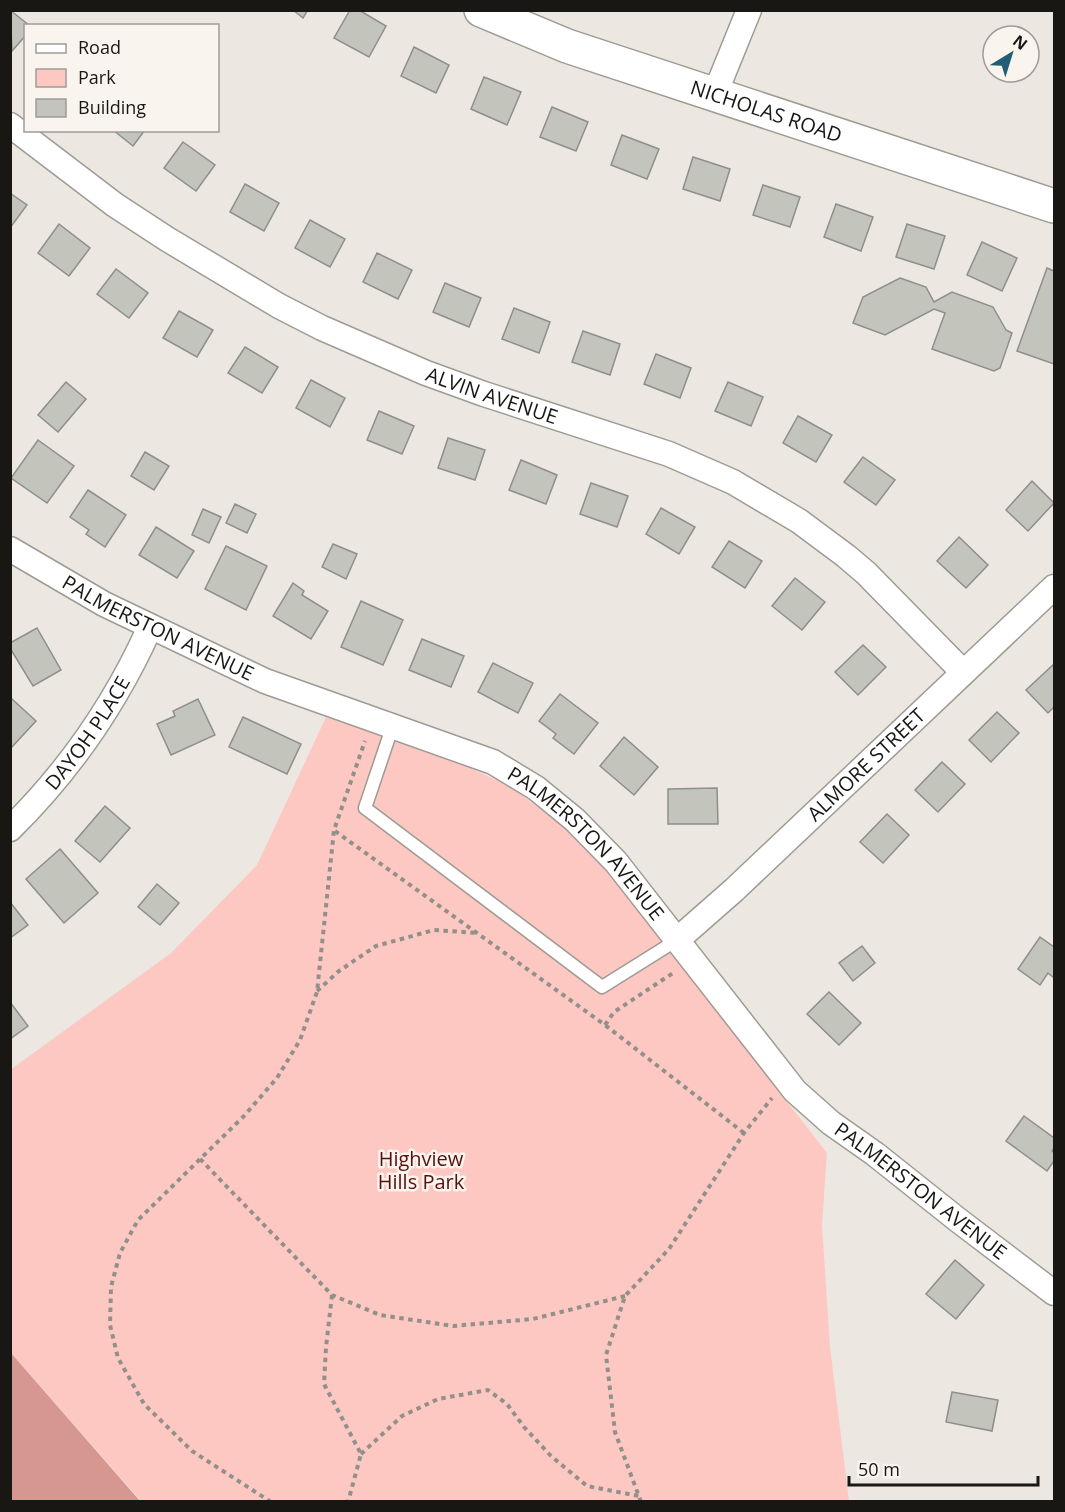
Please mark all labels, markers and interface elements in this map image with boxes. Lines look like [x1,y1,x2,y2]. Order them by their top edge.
legend [24,24,219,132]
north arrow [981,24,1041,84]
text: N [1008,30,1032,55]
text: Road [78,35,121,59]
text: Park [78,65,116,89]
street label: NICHOLAS ROAD [687,74,846,148]
text: Building [78,95,146,119]
street label: ALVIN AVENUE [423,360,561,430]
street label: PALMERSTON AVENUE [57,568,258,687]
street label: DAYOH PLACE [39,671,136,795]
street label: ALMORE STREET [801,702,931,827]
street label: PALMERSTON AVENUE [503,760,671,926]
street label: PALMERSTON AVENUE [829,1116,1013,1265]
park label: Highview Hills Park [378,1145,465,1195]
scale bar [849,1449,1038,1487]
text: 50 m [858,1457,900,1481]

